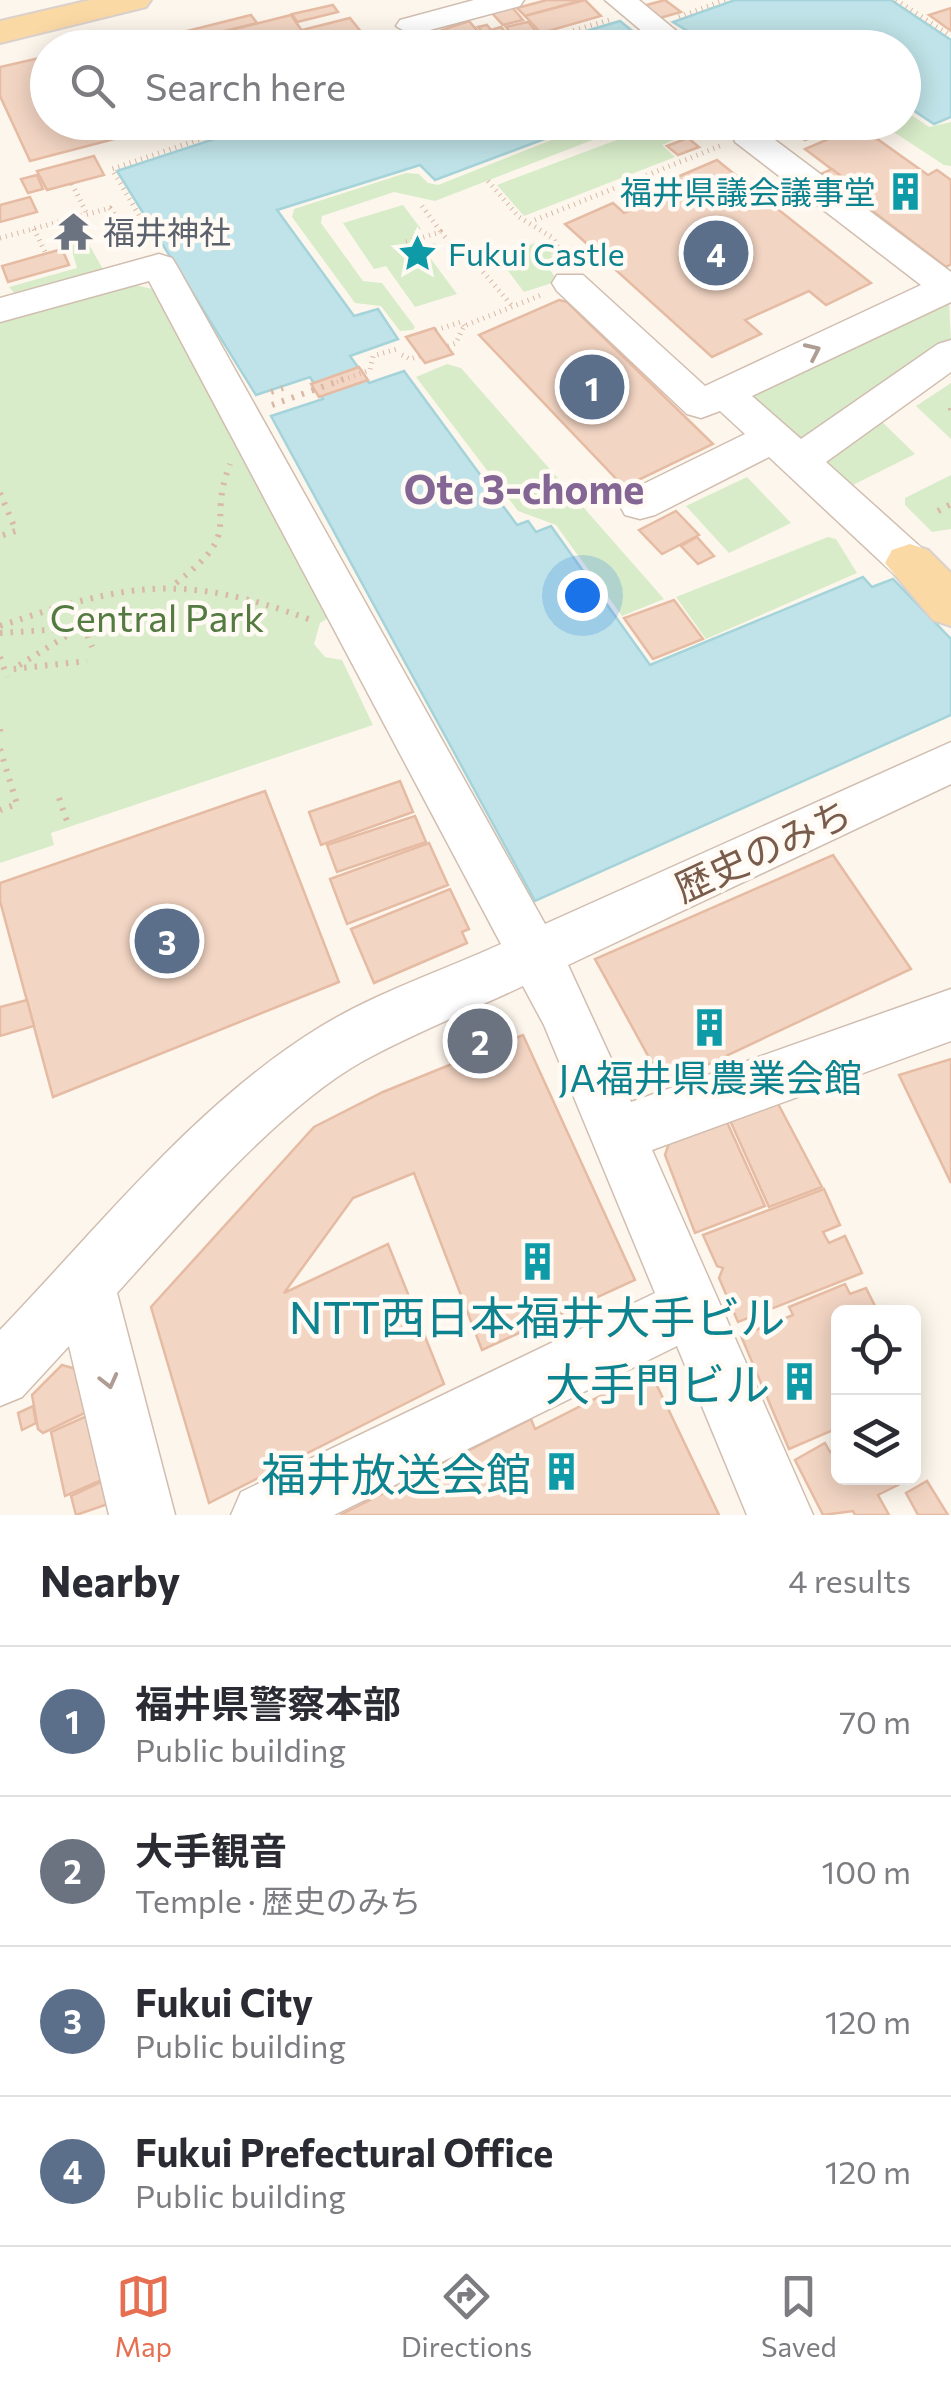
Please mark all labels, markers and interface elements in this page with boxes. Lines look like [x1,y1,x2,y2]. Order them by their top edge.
search box [30,30,921,140]
icon: search [65,58,120,113]
text: Search here [145,62,346,109]
building icon: 福井県議会議事堂 [885,170,927,212]
place label: 福井県議会議事堂 [620,171,876,211]
temple icon: 福井神社 [52,210,94,252]
place label: 福井神社 [103,211,231,251]
pin: 4 [684,216,748,290]
place icon: Fukui Castle [397,232,439,274]
place label: Fukui Castle [448,233,625,273]
one-way arrow [803,343,821,363]
pin: 1 [560,350,624,424]
district label: Ote 3-chome [404,463,644,512]
your location [557,570,608,621]
park label: Central Park [50,593,264,640]
street label: 歴史のみち [666,788,858,910]
pin: 3 [134,904,200,978]
pin: 2 [448,1004,512,1078]
building icon: JA福井県農業会館 [689,1006,731,1048]
place label: JA福井県農業会館 [558,1053,862,1100]
building icon: NTT西日本福井大手ビル [516,1241,558,1283]
place label: NTT西日本福井大手ビル [289,1288,785,1343]
map controls [831,1305,921,1485]
button: locate [831,1305,921,1395]
place label: 大手門ビル [545,1355,770,1410]
building icon: 大手門ビル [779,1361,821,1403]
one-way arrow [97,1372,118,1389]
button: layers [831,1395,921,1485]
place label: 福井放送会館 [261,1445,531,1500]
building icon: 福井放送会館 [540,1451,582,1493]
text: Nearby [40,1554,180,1606]
text: 4 results [788,1560,911,1600]
text: 福井県警察本部 [135,1679,401,1726]
text: 1 [65,1701,80,1741]
text: 70 m [839,1701,911,1741]
text: Public building [135,1729,346,1769]
text: 大手観音 [135,1826,287,1873]
text: 2 [63,1851,82,1891]
text: 100 m [822,1851,911,1891]
text: Temple · 歴史のみち [135,1880,422,1920]
text: Fukui City [135,1978,313,2025]
text: 3 [63,2001,82,2041]
text: 120 m [825,2001,911,2041]
text: Public building [135,2025,346,2065]
text: Fukui Prefectural Office [135,2128,553,2175]
text: 4 [63,2151,82,2191]
text: 120 m [825,2151,911,2191]
text: Public building [135,2175,346,2215]
tab: Map [114,2269,172,2363]
tab: Directions [401,2269,532,2363]
tab: Saved [761,2269,837,2363]

